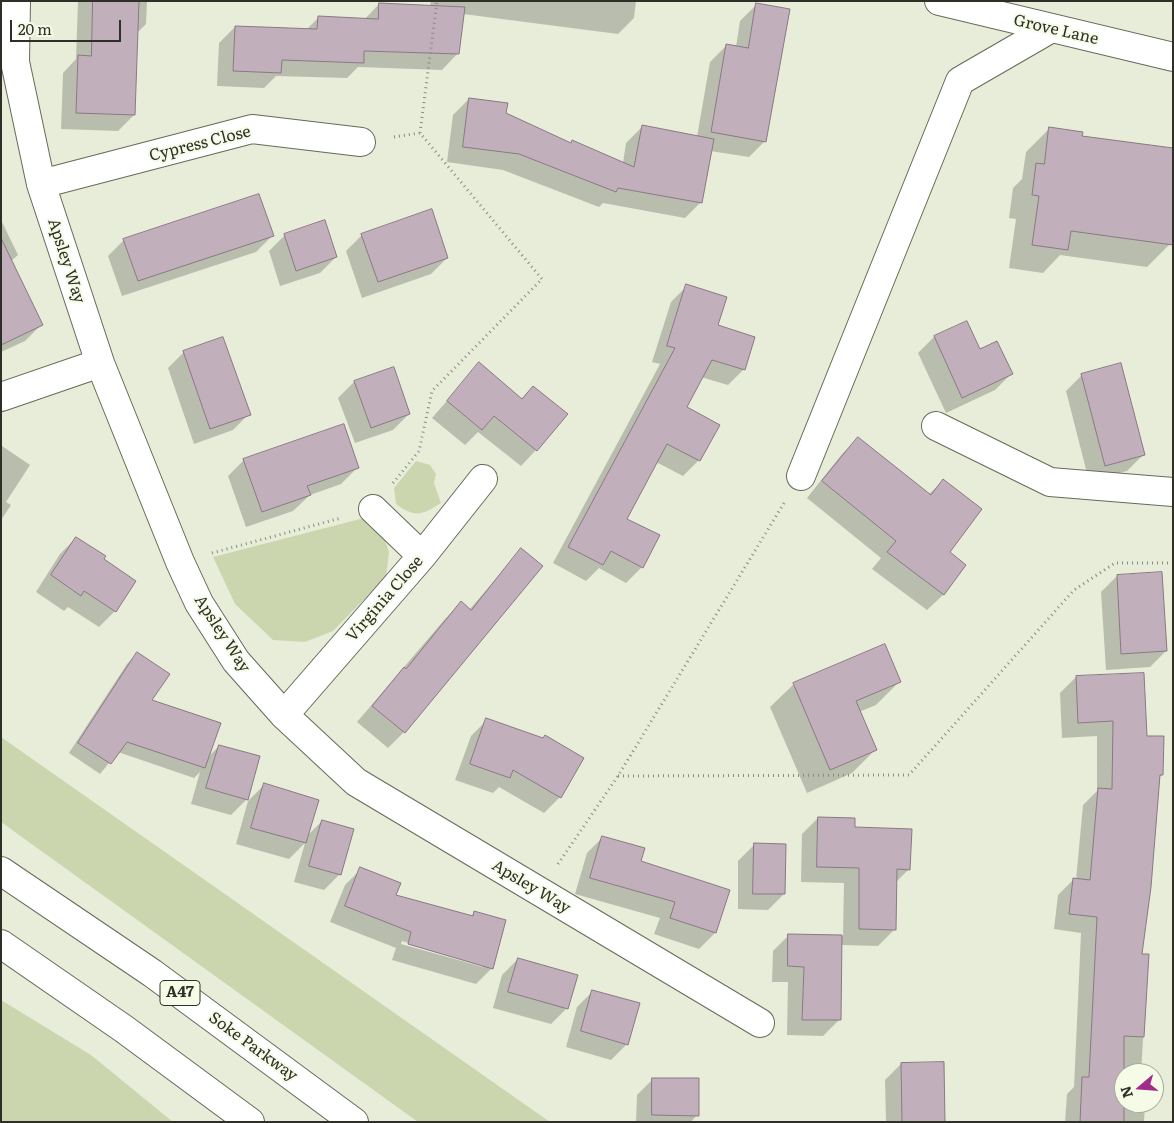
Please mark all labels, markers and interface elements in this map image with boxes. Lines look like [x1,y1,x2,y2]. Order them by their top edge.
scale bar [12,10,124,42]
street label: Grove Lane [1012,11,1100,49]
text: 20 m [18,17,52,40]
street label: Cypress Close [147,122,253,166]
street label: Apsley Way [43,216,89,306]
street label: Virginia Close [343,552,427,646]
street label: Apsley Way [190,592,254,676]
street label: Apsley Way [488,856,574,918]
road number: A47 [160,980,200,1006]
street label: Soke Parkway [205,1008,301,1086]
north arrow [1114,1063,1164,1113]
text: N [1114,1084,1137,1101]

